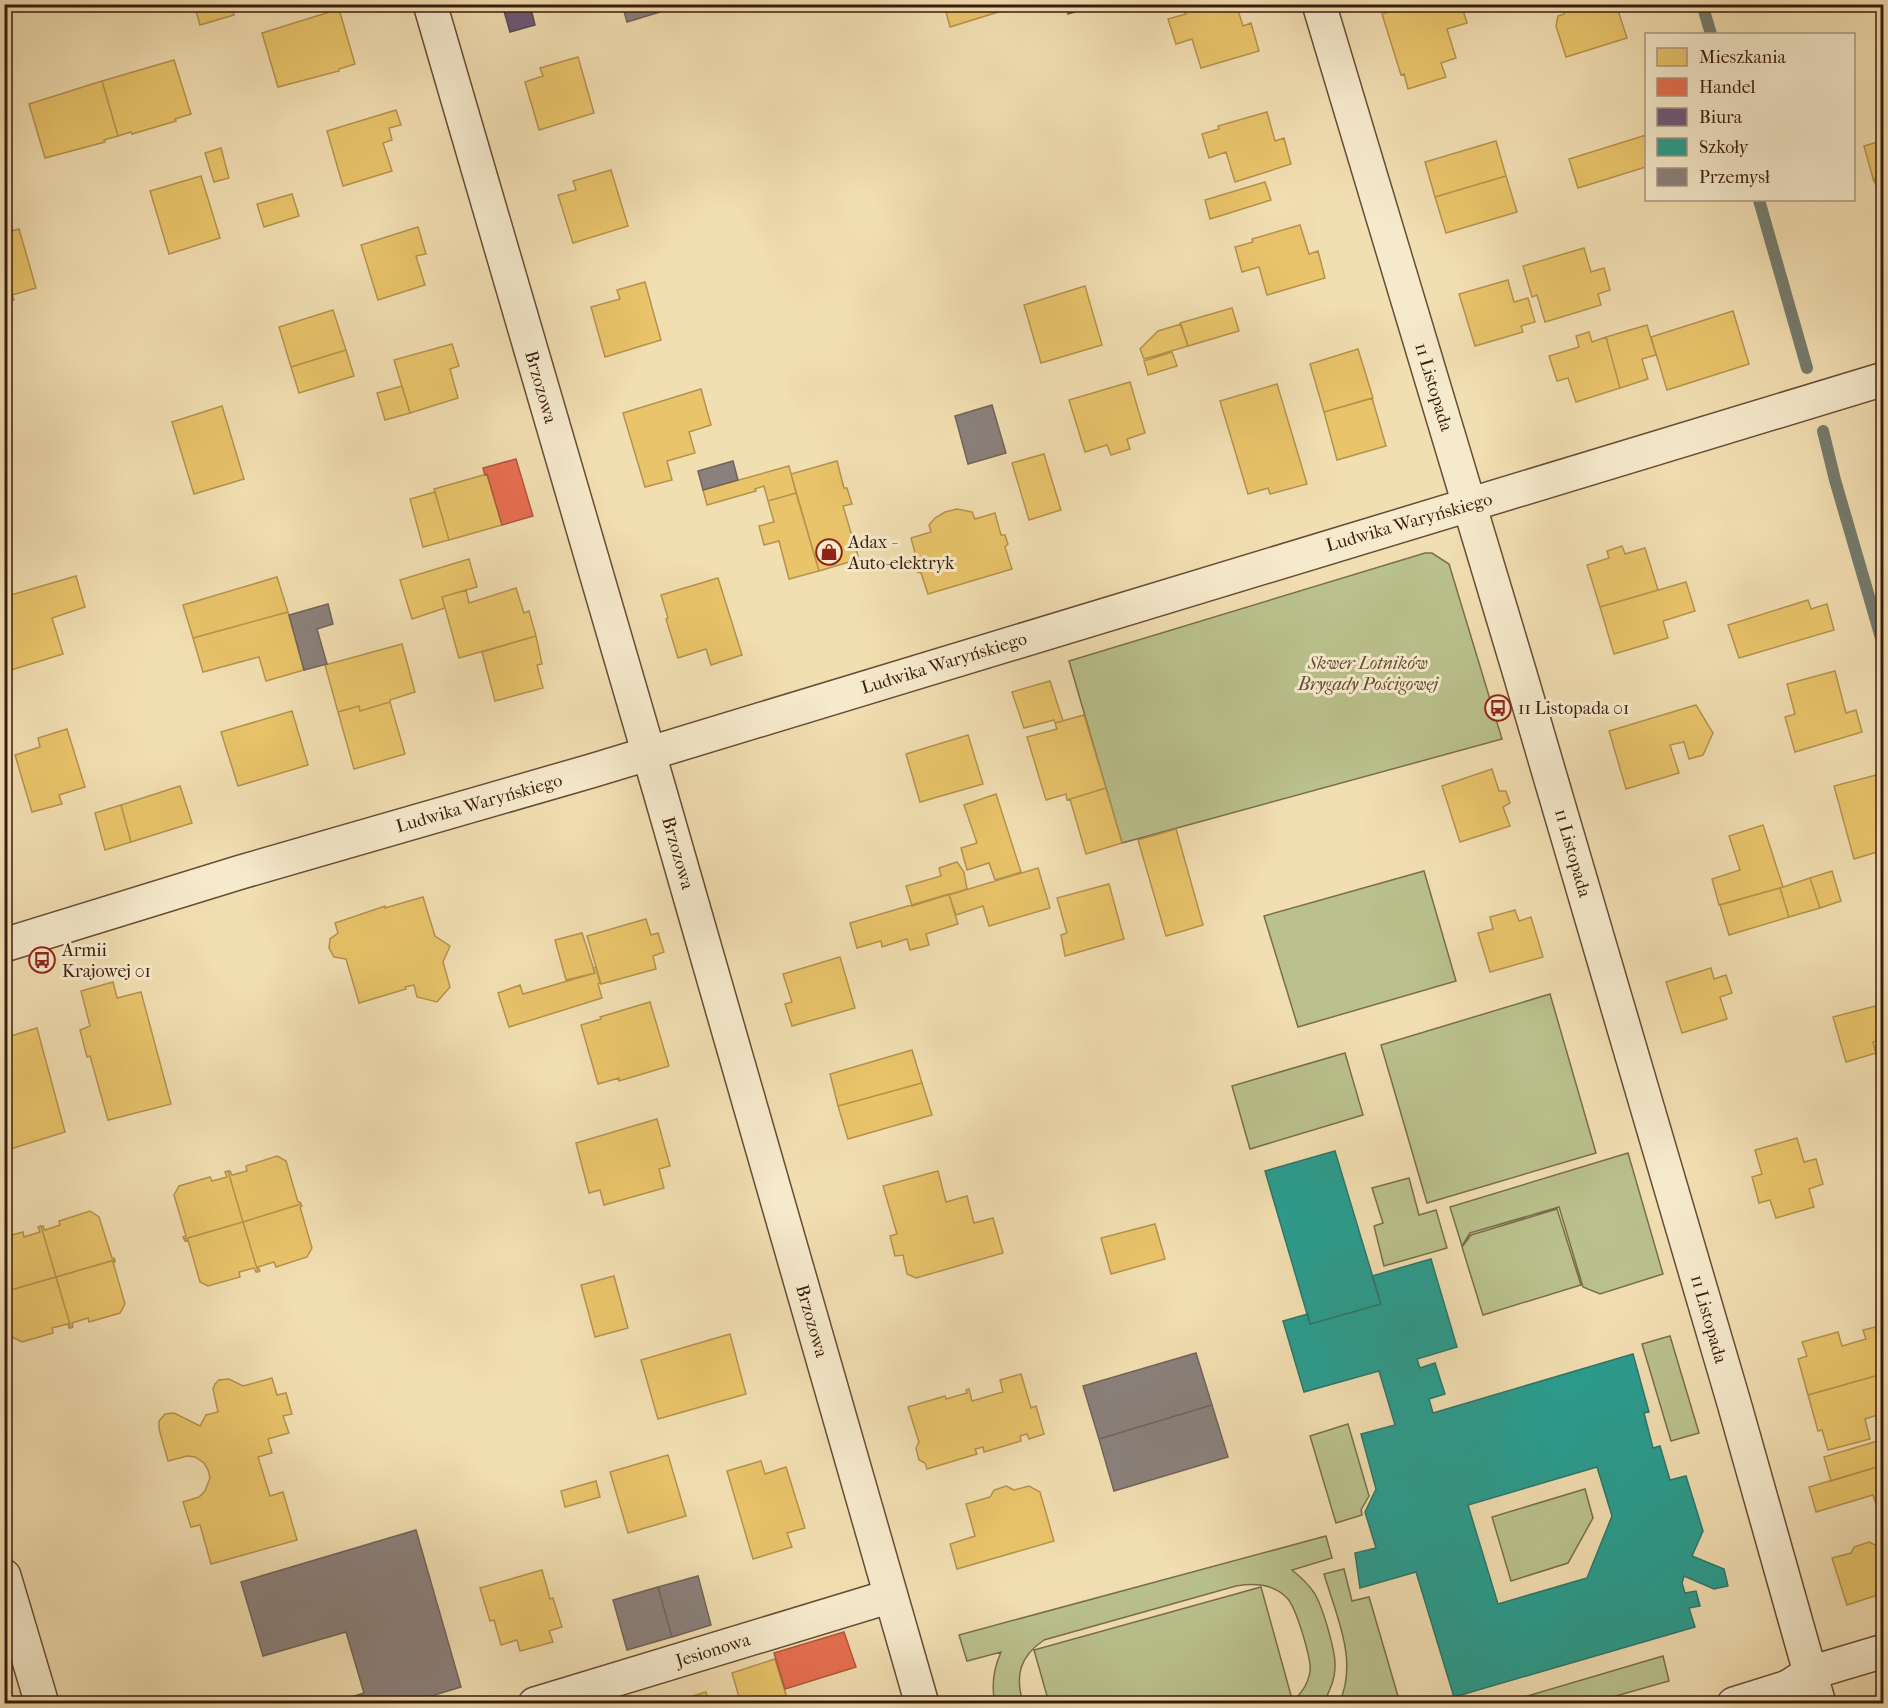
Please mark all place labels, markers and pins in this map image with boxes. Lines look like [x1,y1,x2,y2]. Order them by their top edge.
place label: Adax - Auto-elektryk [847,532,955,574]
shop icon: Adax - Auto-elektryk [814,537,844,567]
bus stop icon: 11 Listopada 01 [1483,693,1513,723]
place label: 11 Listopada 01 [1518,698,1629,719]
place label: Armii Krajowej 01 [61,940,151,982]
bus stop icon: Armii Krajowej 01 [27,945,57,975]

